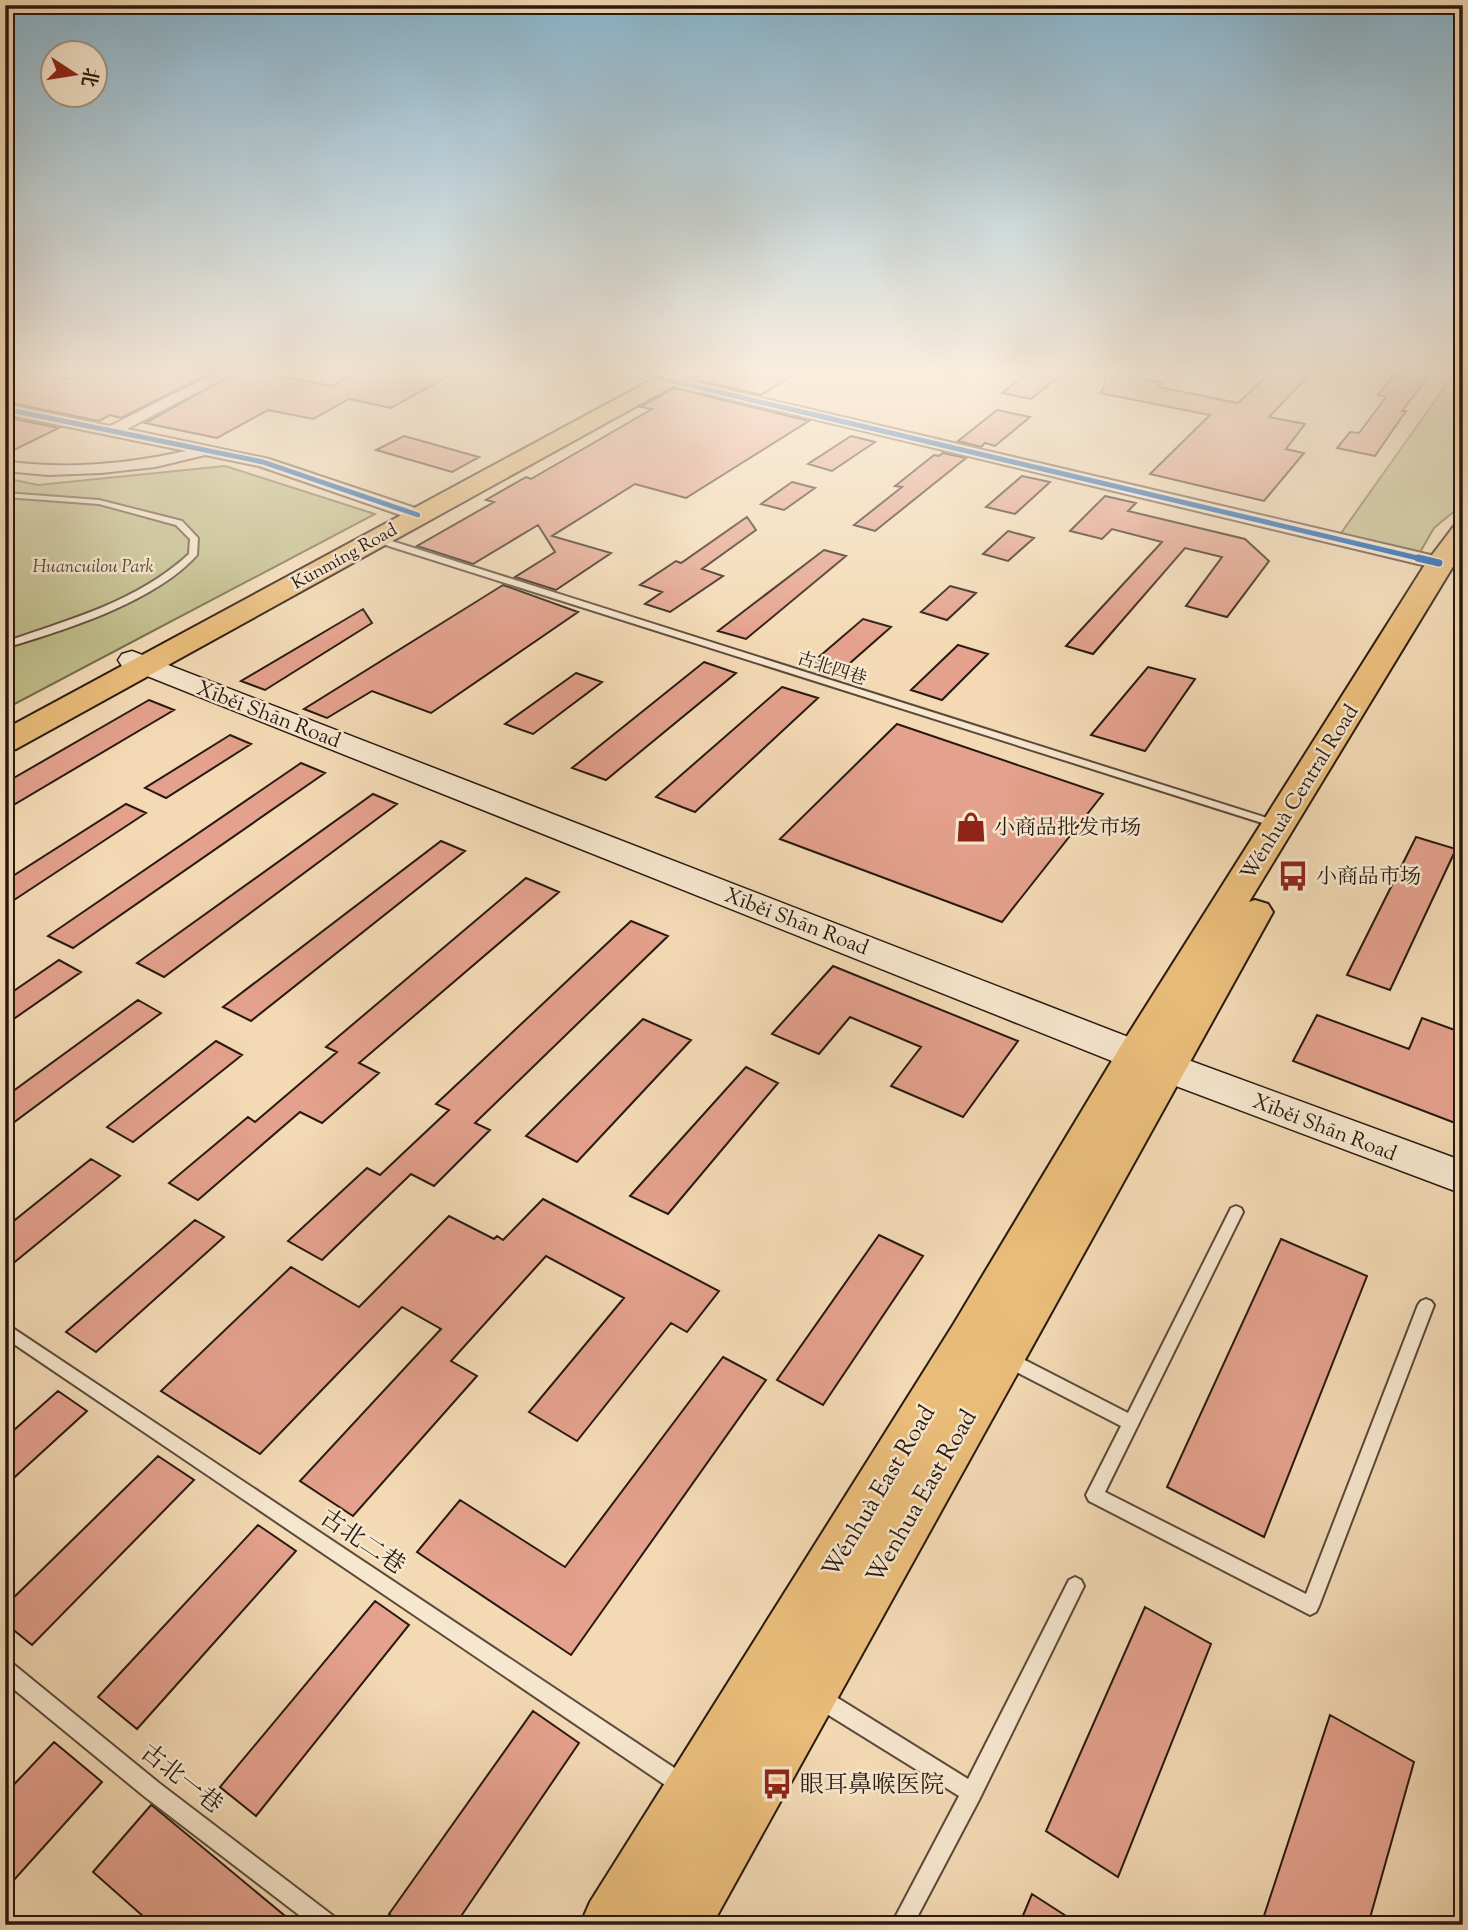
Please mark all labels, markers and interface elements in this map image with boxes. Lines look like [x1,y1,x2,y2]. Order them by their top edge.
north arrow [38,38,108,108]
text: 北 [73,65,103,89]
street label: Kūnmíng Road [288,518,402,597]
park label: Huancuilou Park [32,555,154,581]
street label: 古北四巷 [793,646,870,693]
street label: Xīběi Shān Road [192,675,345,757]
street label: Wénhuà Central Road [1234,699,1367,887]
shop icon: 小商品批发市场 [954,810,988,844]
place label: 小商品批发市场 [994,814,1141,844]
bus stop icon: 小商品市场 [1276,859,1310,893]
place label: 小商品市场 [1316,863,1421,893]
street label: Xīběi Shān Road [720,882,873,964]
street label: Xīběi Shān Road [1248,1088,1401,1170]
street label: Wénhuà East Road [815,1399,945,1585]
street label: Wenhua East Road [859,1403,987,1590]
street label: 古北二巷 [313,1502,411,1584]
street label: 古北一巷 [132,1737,229,1823]
bus stop icon: 眼耳鼻喉医院 [760,1767,794,1801]
place label: 眼耳鼻喉医院 [800,1769,944,1803]

